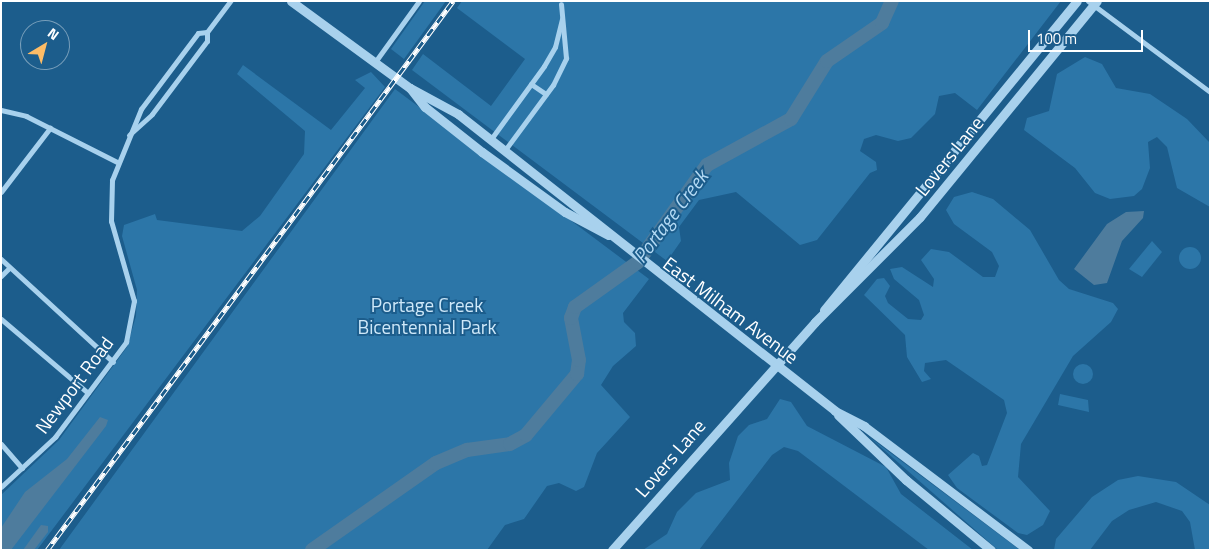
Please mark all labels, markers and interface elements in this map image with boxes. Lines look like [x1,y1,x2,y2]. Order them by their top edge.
north arrow [20,20,70,70]
scale bar [1031,20,1146,52]
text: N [44,22,64,45]
text: 100 m [1036,27,1077,50]
street label: Lovers Lane [910,112,988,200]
water label: Portage Creek [627,165,713,267]
street label: East Milham Avenue [659,252,803,368]
park label: Portage Creek Bicentennial Park [357,294,497,338]
street label: Newport Road [30,332,118,438]
street label: Lovers Lane [630,415,710,501]

